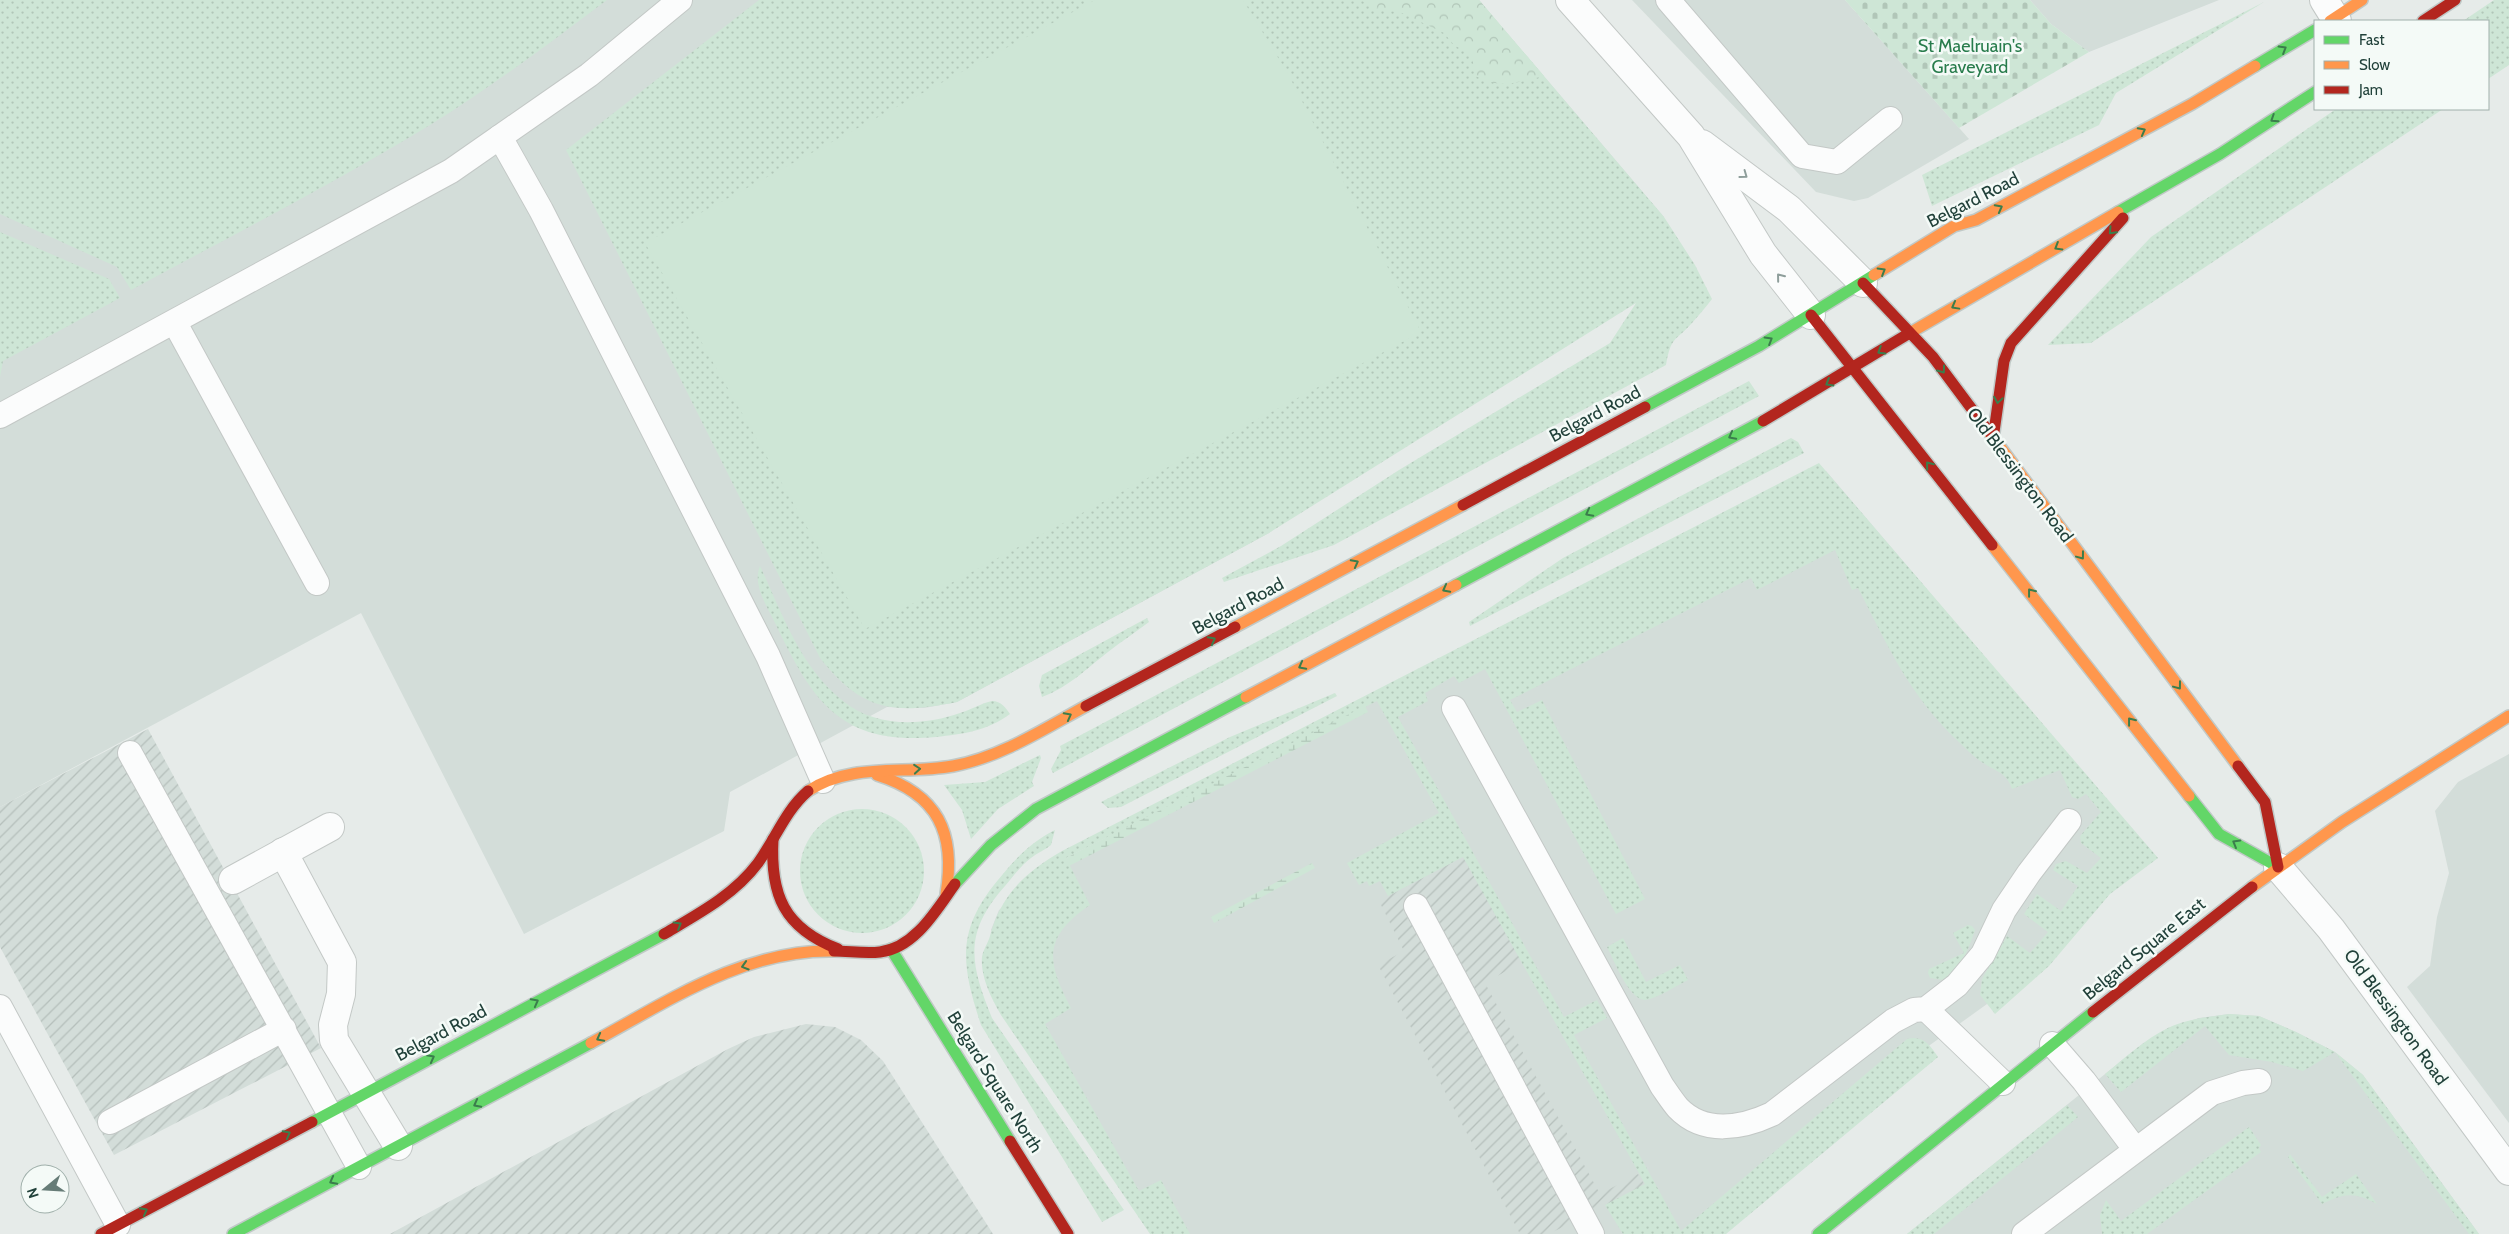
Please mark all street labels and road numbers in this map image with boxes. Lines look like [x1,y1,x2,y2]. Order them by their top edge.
street label: Belgard Road [1923,167,2023,233]
street label: Belgard Road [1546,381,1644,447]
street label: Old Blessington Road [1962,403,2078,547]
street label: Belgard Road [1189,573,1287,639]
street label: Belgard Square East [2078,893,2210,1005]
street label: Old Blessington Road [2339,945,2453,1089]
street label: Belgard Road [392,1000,490,1066]
street label: Belgard Square North [943,1007,1047,1157]

